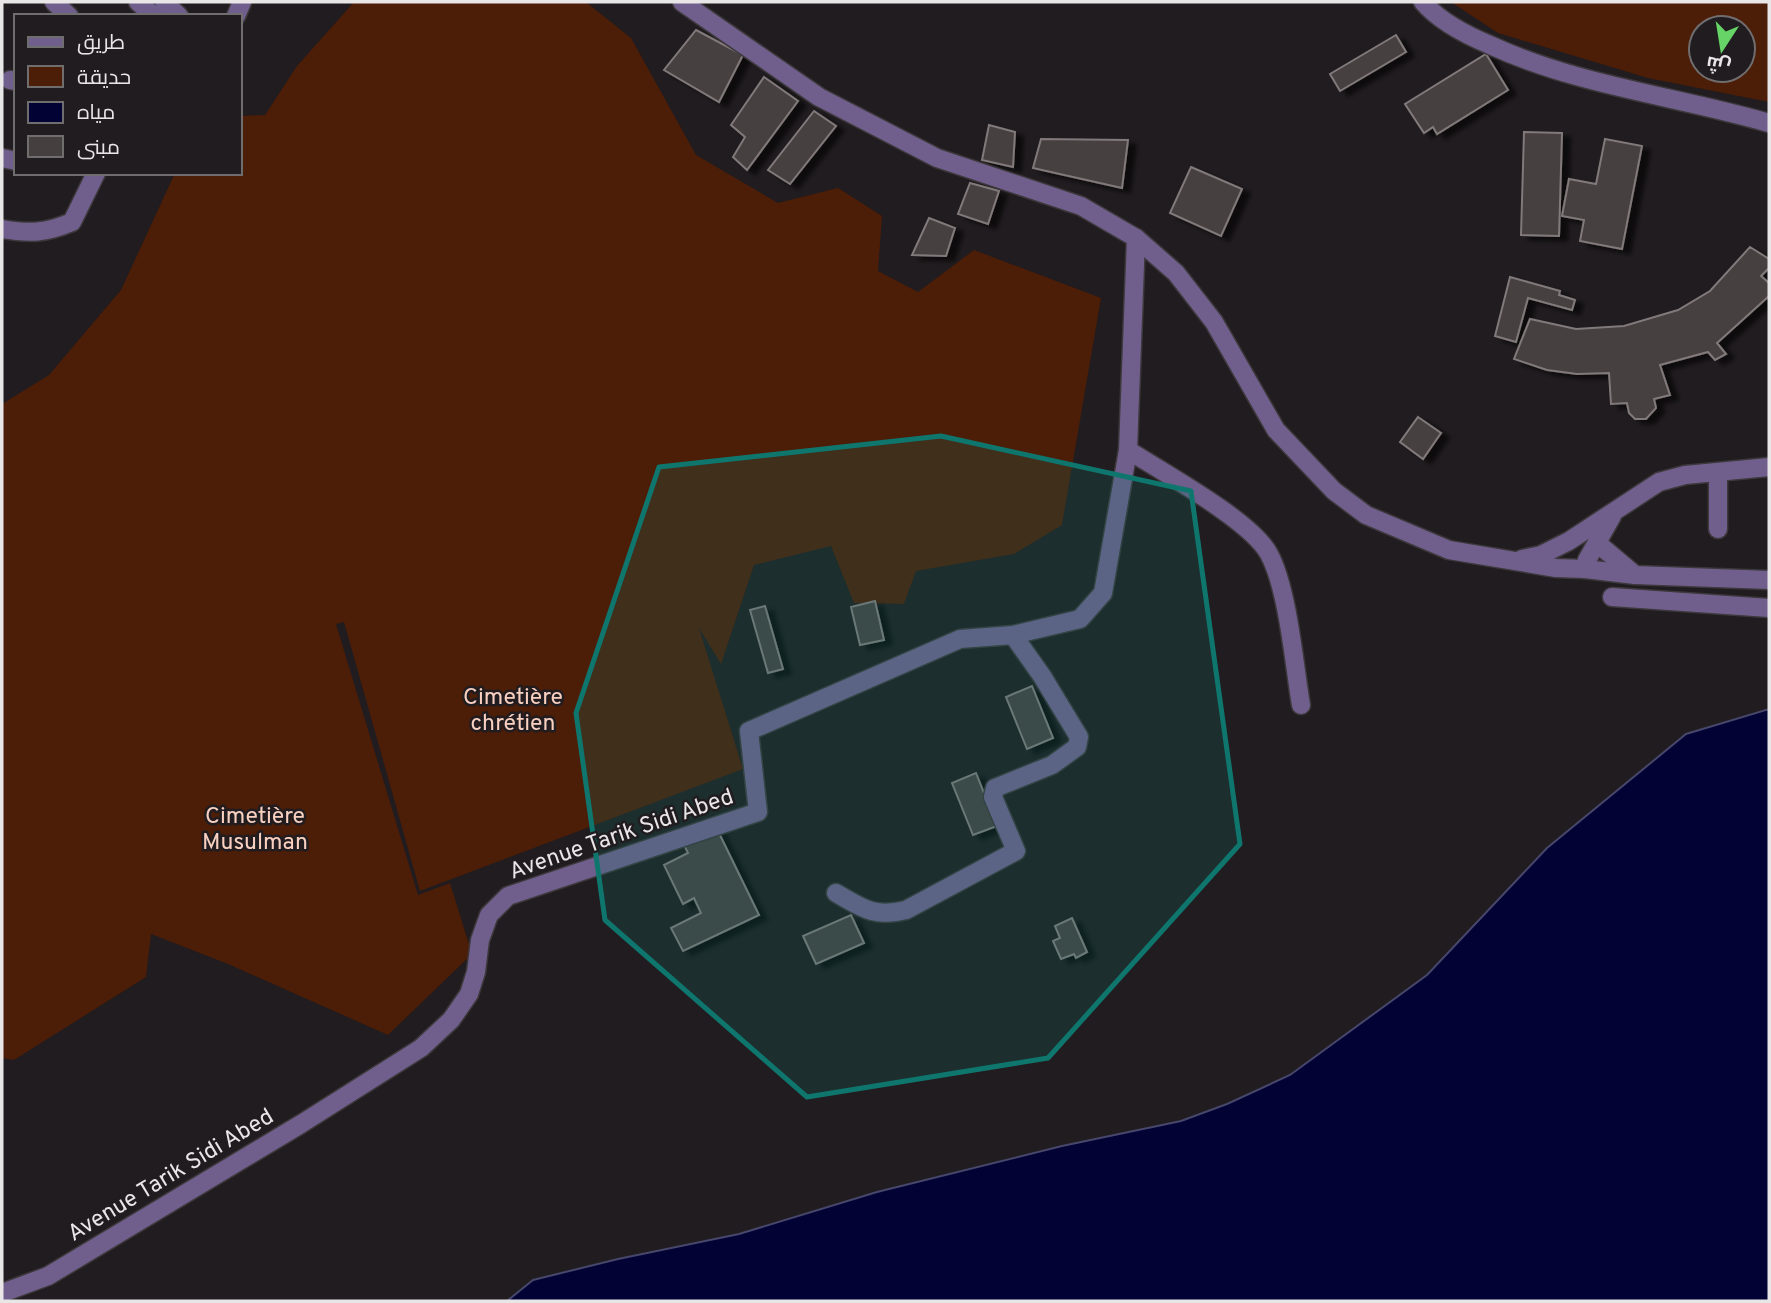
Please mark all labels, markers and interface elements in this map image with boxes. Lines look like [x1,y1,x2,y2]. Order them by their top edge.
legend [14,14,242,175]
north arrow [1687,14,1757,84]
text: طريق [77,30,125,57]
text: ش [1704,49,1733,78]
text: حديقة [77,65,131,92]
text: مياه [77,100,115,127]
text: مبنى [77,135,120,162]
park label: Cimetière chrétien [463,684,563,739]
street label: Avenue Tarik Sidi Abed [506,783,738,887]
park label: Cimetière Musulman [202,803,308,858]
street label: Avenue Tarik Sidi Abed [63,1103,280,1249]

